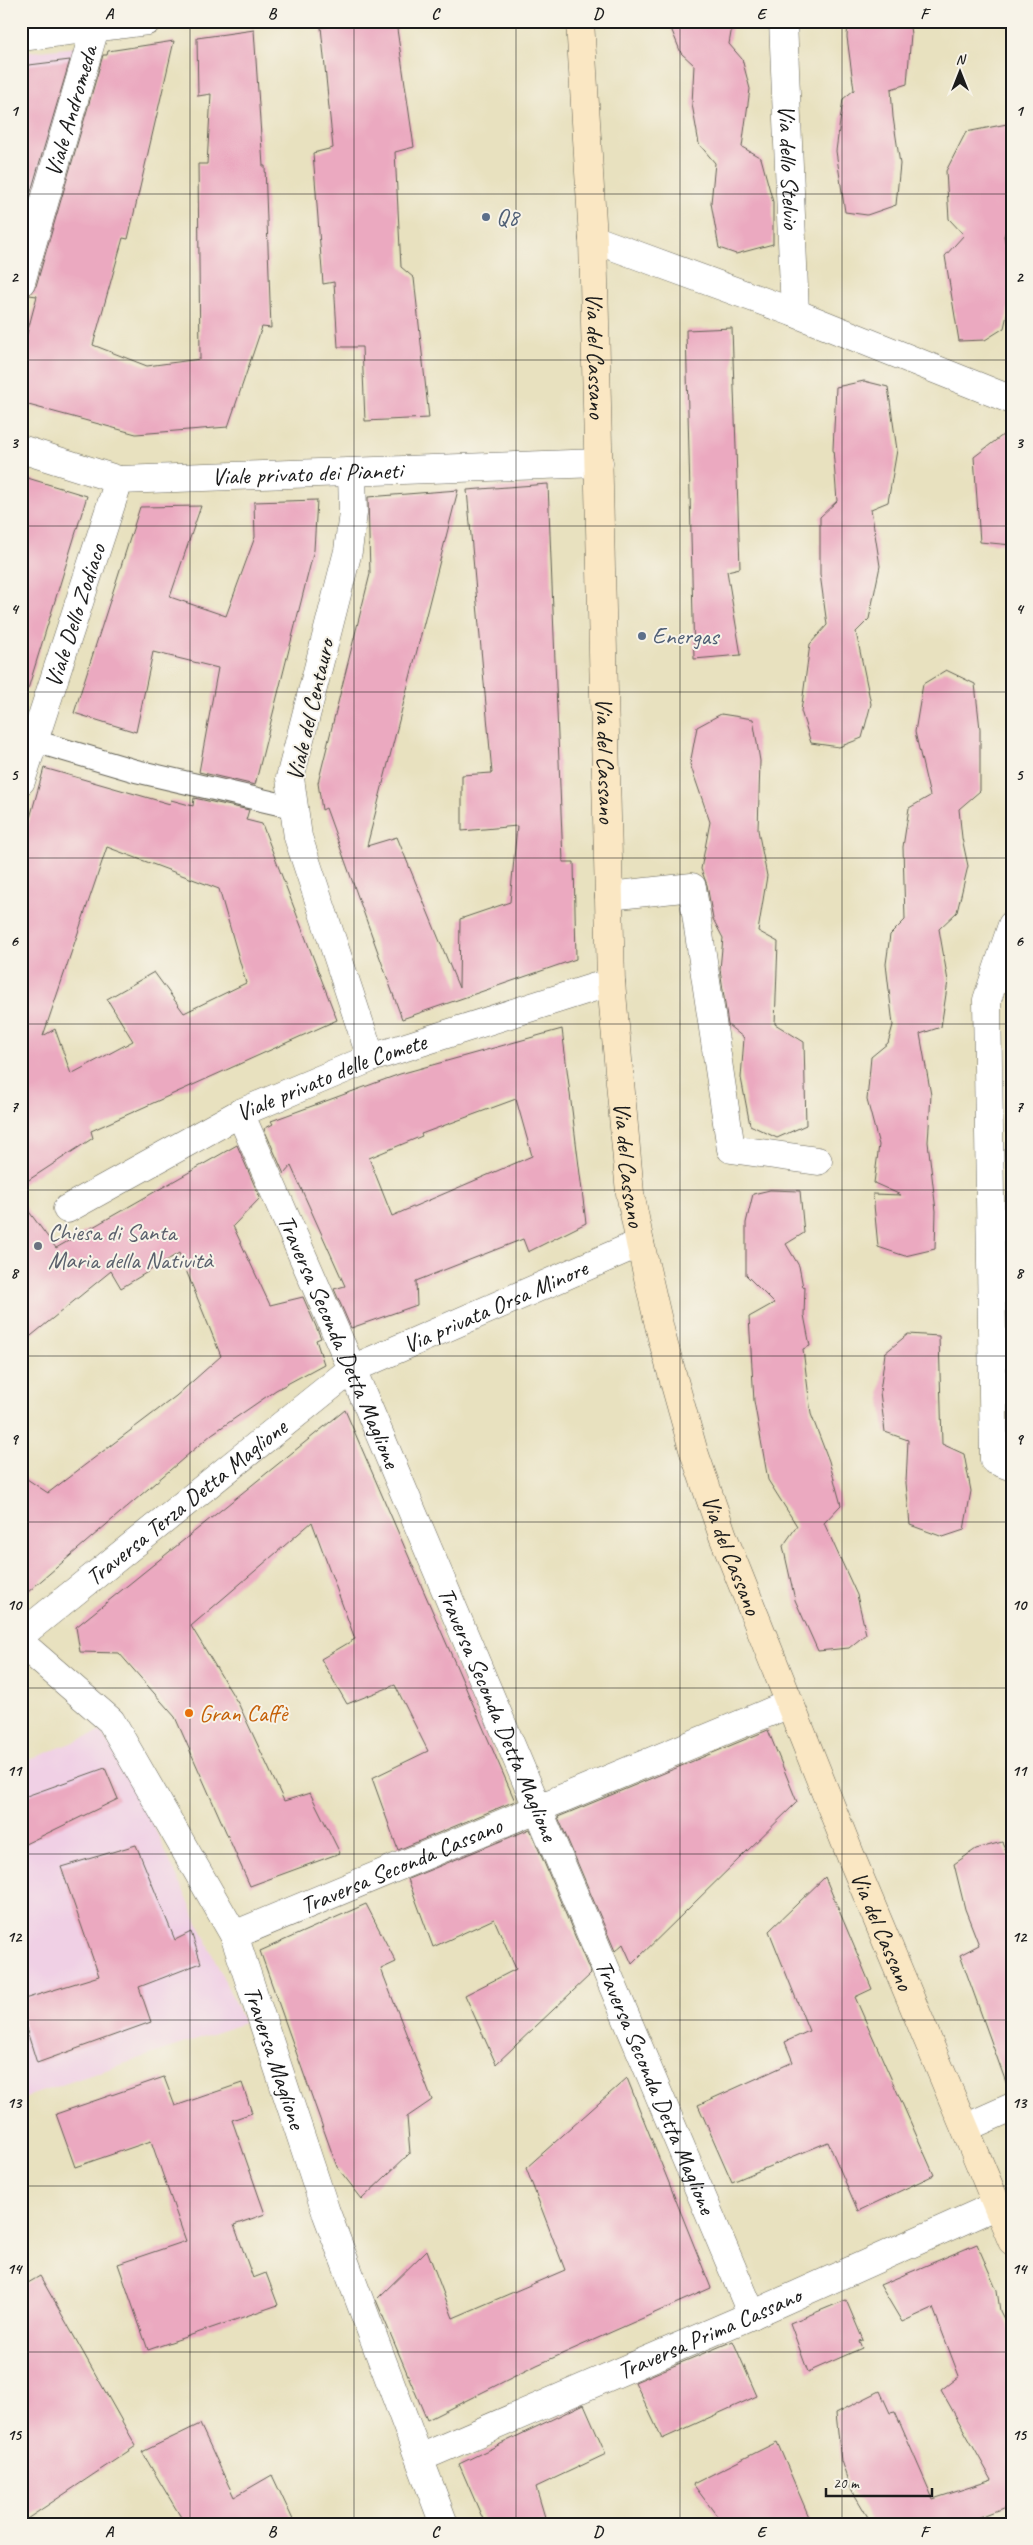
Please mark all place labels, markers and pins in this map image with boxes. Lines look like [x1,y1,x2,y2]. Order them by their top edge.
place label: Q8 [496,202,521,232]
marker: Q8 [480,211,492,223]
place label: Energas [652,621,721,651]
marker: Energas [636,630,648,642]
place label: Chiesa di Santa Maria della Natività [48,1217,214,1275]
marker: Chiesa di Santa Maria della Natività [32,1240,44,1252]
place label: Gran Caffè [199,1698,289,1728]
marker: Gran Caffè [183,1707,195,1719]

